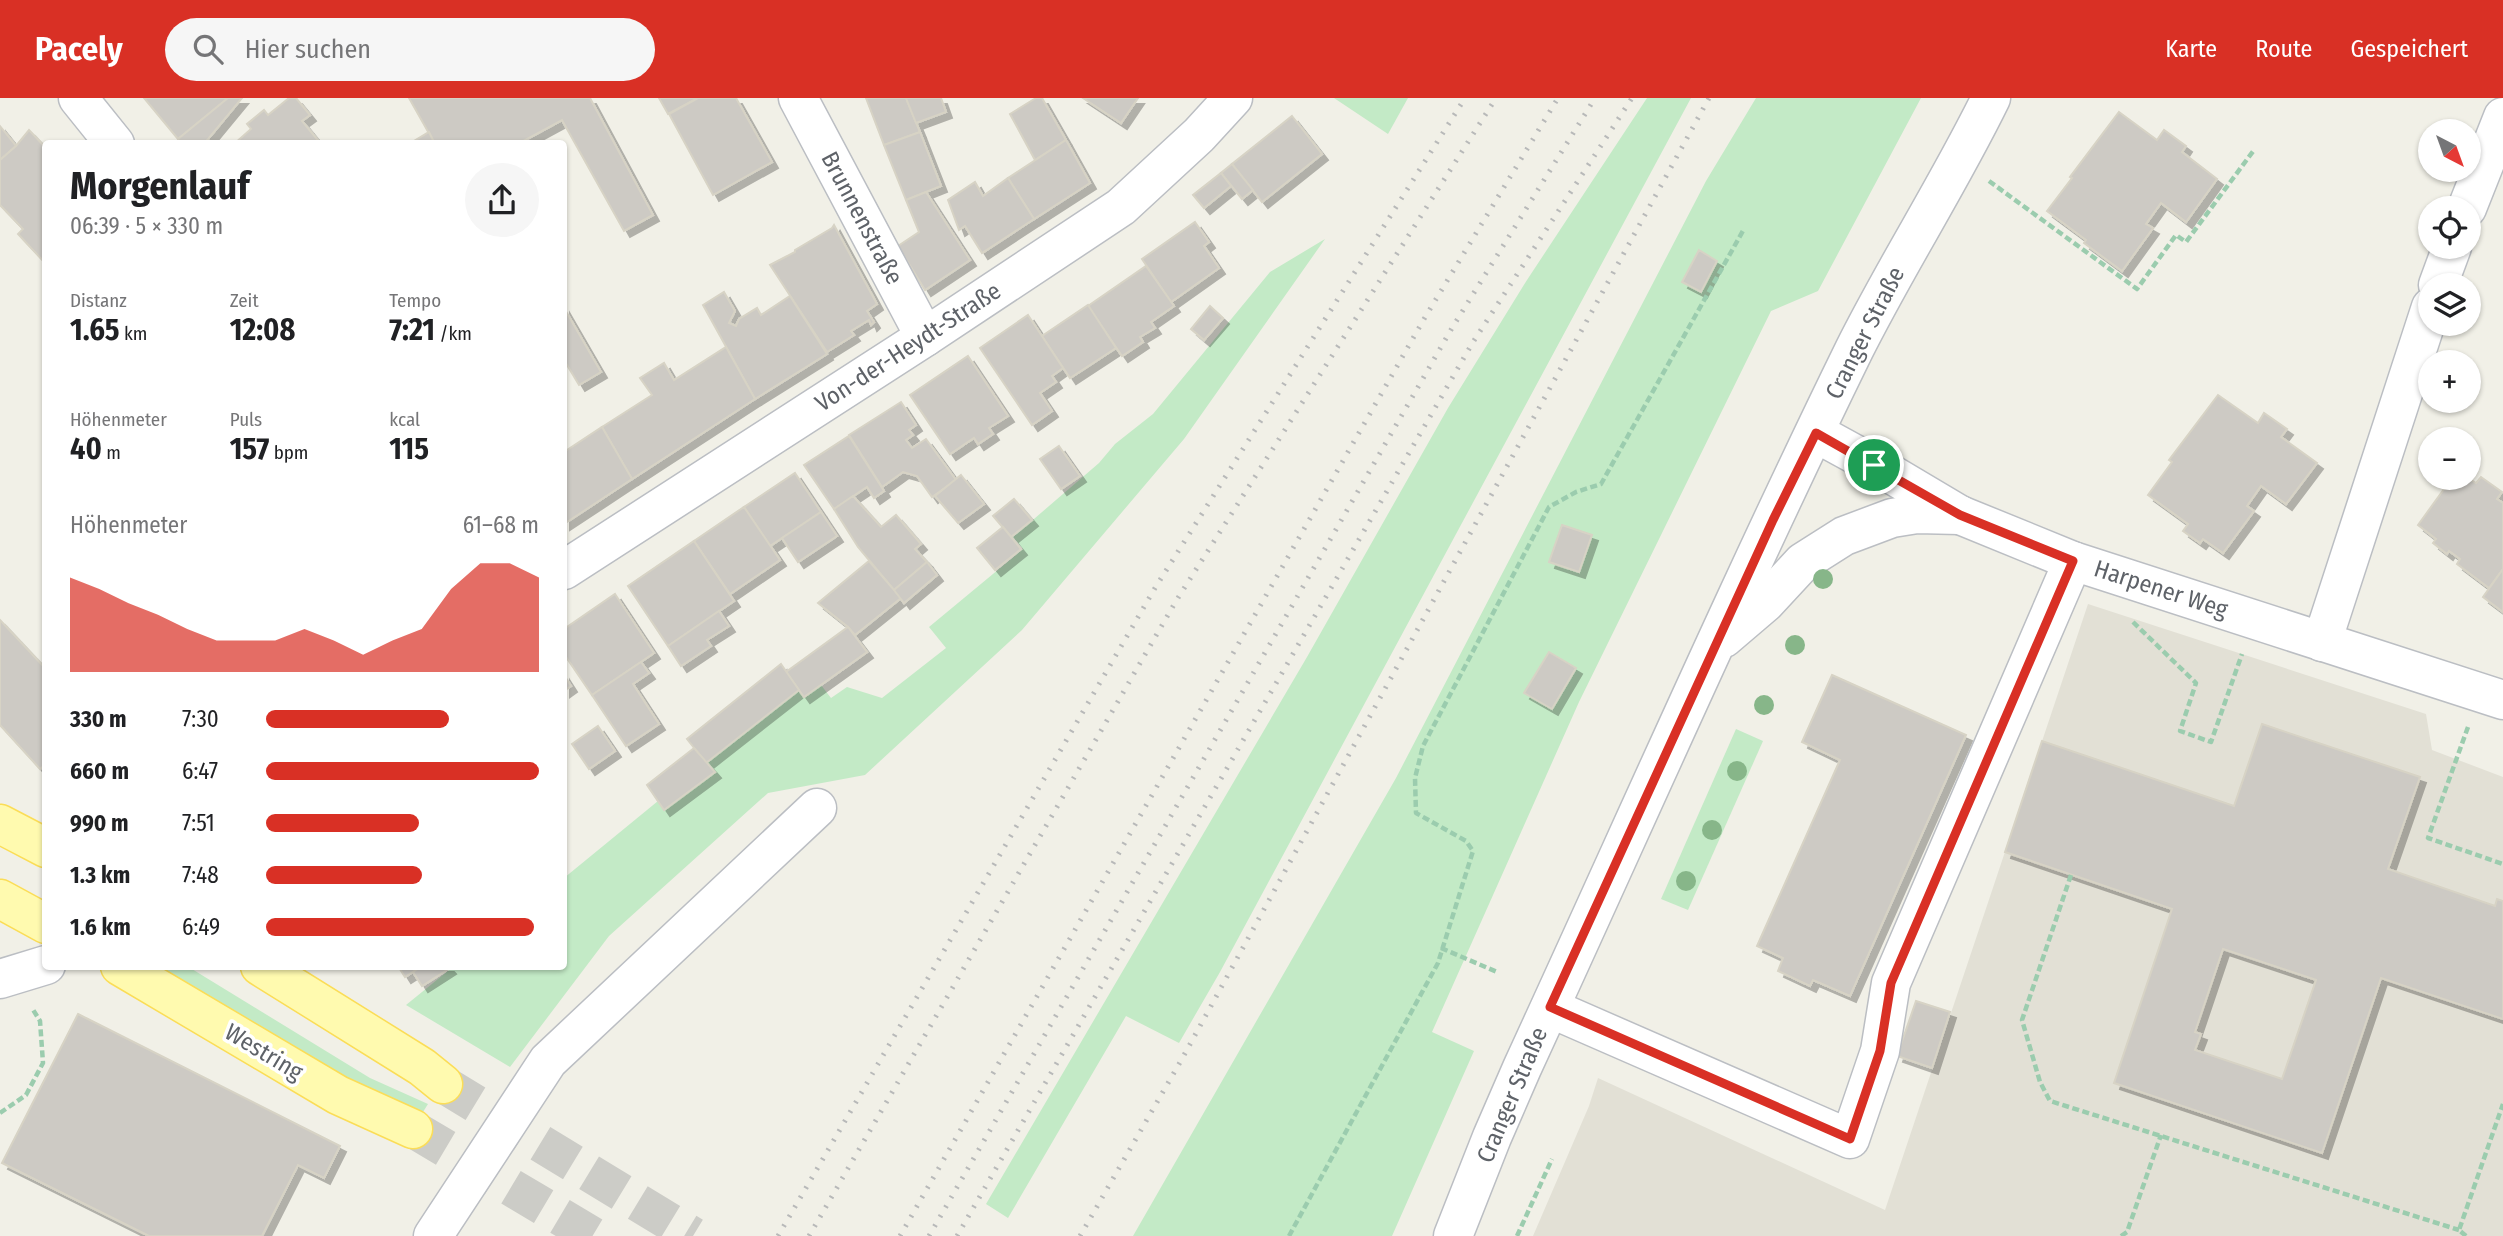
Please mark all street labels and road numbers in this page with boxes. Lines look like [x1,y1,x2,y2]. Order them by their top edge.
street label: Brunnenstraße [815,147,909,289]
street label: Cranger Straße [1820,262,1910,404]
street label: Von-der-Heydt-Straße [810,277,1006,417]
street label: Harpener Weg [2091,554,2232,624]
street label: Westring [220,1018,309,1087]
street label: Cranger Straße [1471,1023,1553,1167]

